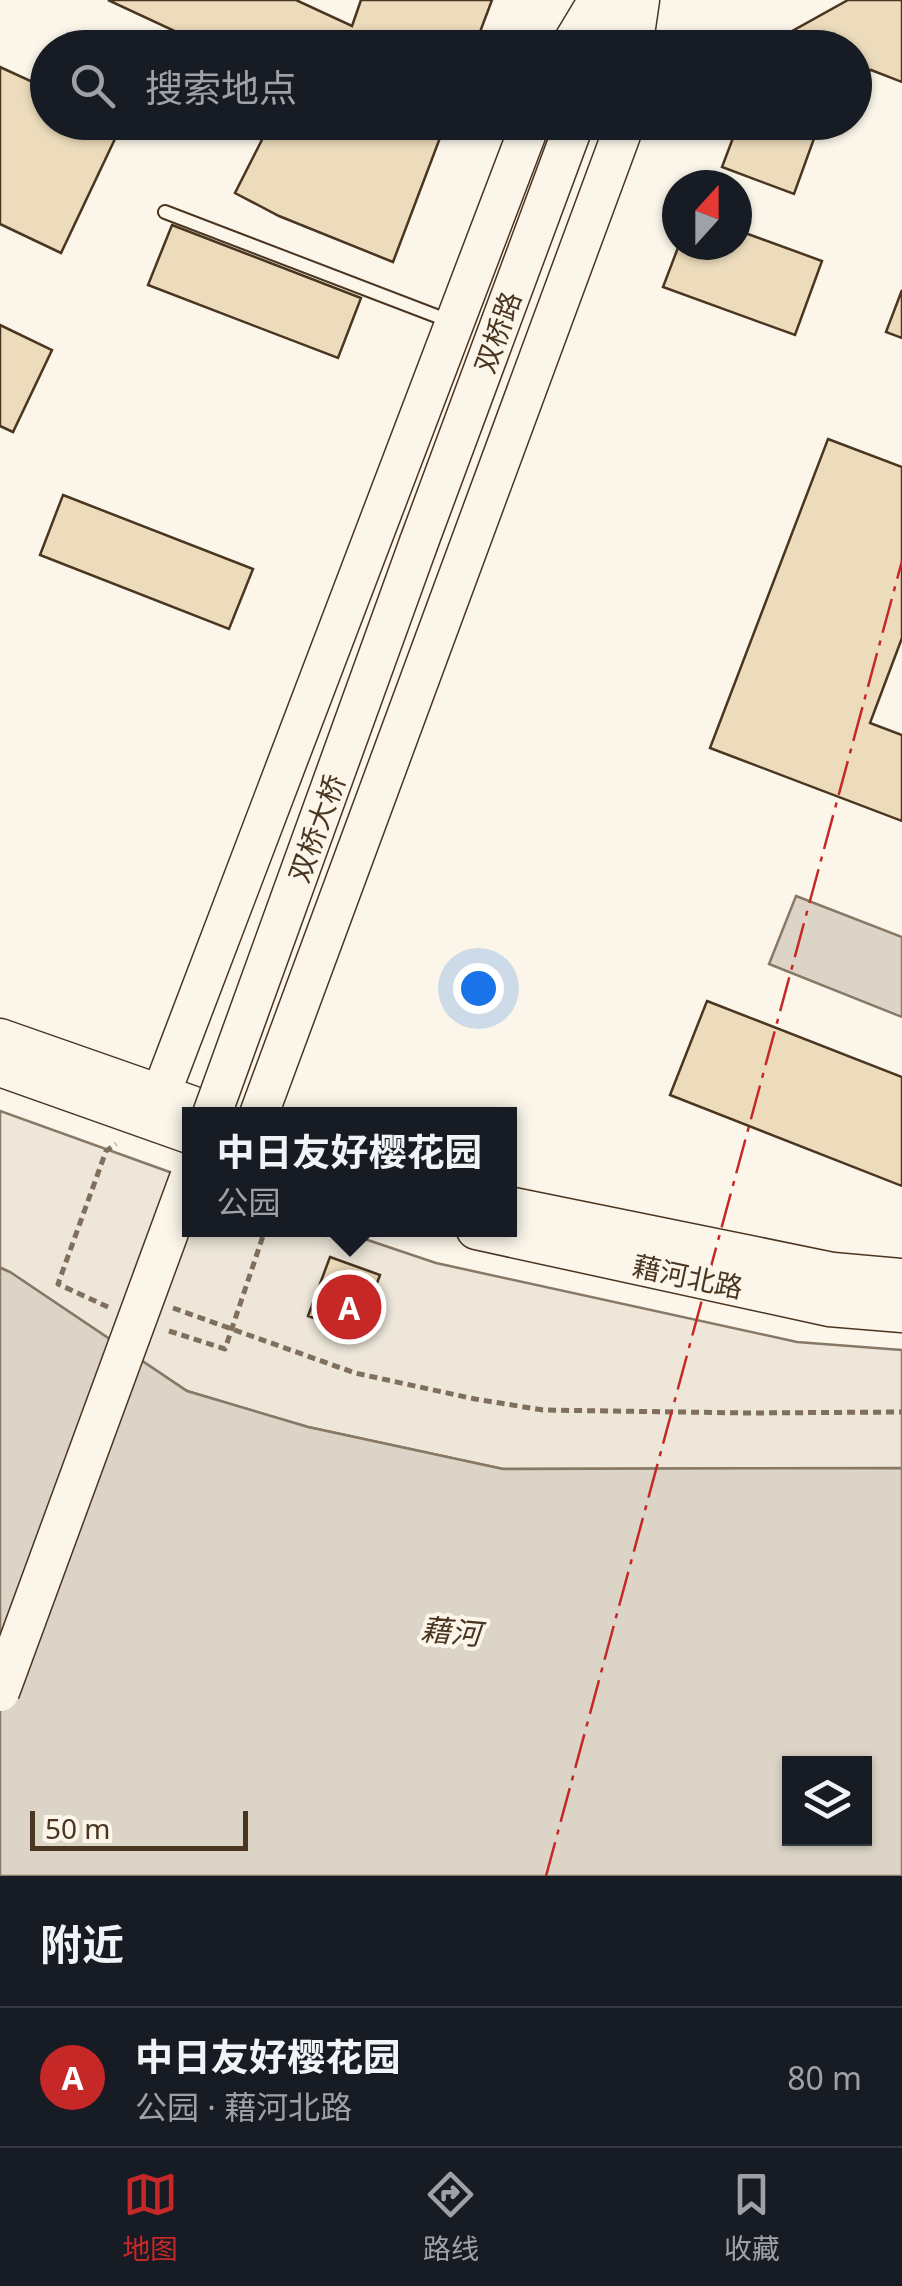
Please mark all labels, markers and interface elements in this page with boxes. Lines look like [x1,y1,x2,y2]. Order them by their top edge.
search box [30,30,872,140]
icon: search [65,58,120,113]
text: 搜索地点 [145,61,297,113]
north arrow [662,170,752,260]
street label: 双桥路 [465,286,529,378]
street label: 双桥大桥 [279,769,353,887]
your location [453,963,504,1014]
popup [182,1107,517,1237]
text: 中日友好樱花园 [216,1125,483,1177]
text: 公园 [216,1180,281,1223]
street label: 藉河北路 [629,1246,747,1306]
pin: A [316,1270,382,1344]
water label: 藉河 [419,1608,488,1654]
map controls [782,1756,872,1846]
button: layers [782,1756,872,1846]
scale bar [30,1806,248,1850]
text: 50 m [45,1809,111,1847]
text: 附近 [40,1915,124,1972]
text: 中日友好樱花园 [135,2030,401,2082]
text: A [61,2056,84,2099]
text: 80 m [787,2056,862,2099]
text: 公园 · 藉河北路 [135,2085,352,2128]
tab: 地图 [122,2167,178,2267]
tab: 路线 [423,2167,479,2267]
tab: 收藏 [724,2167,780,2267]

